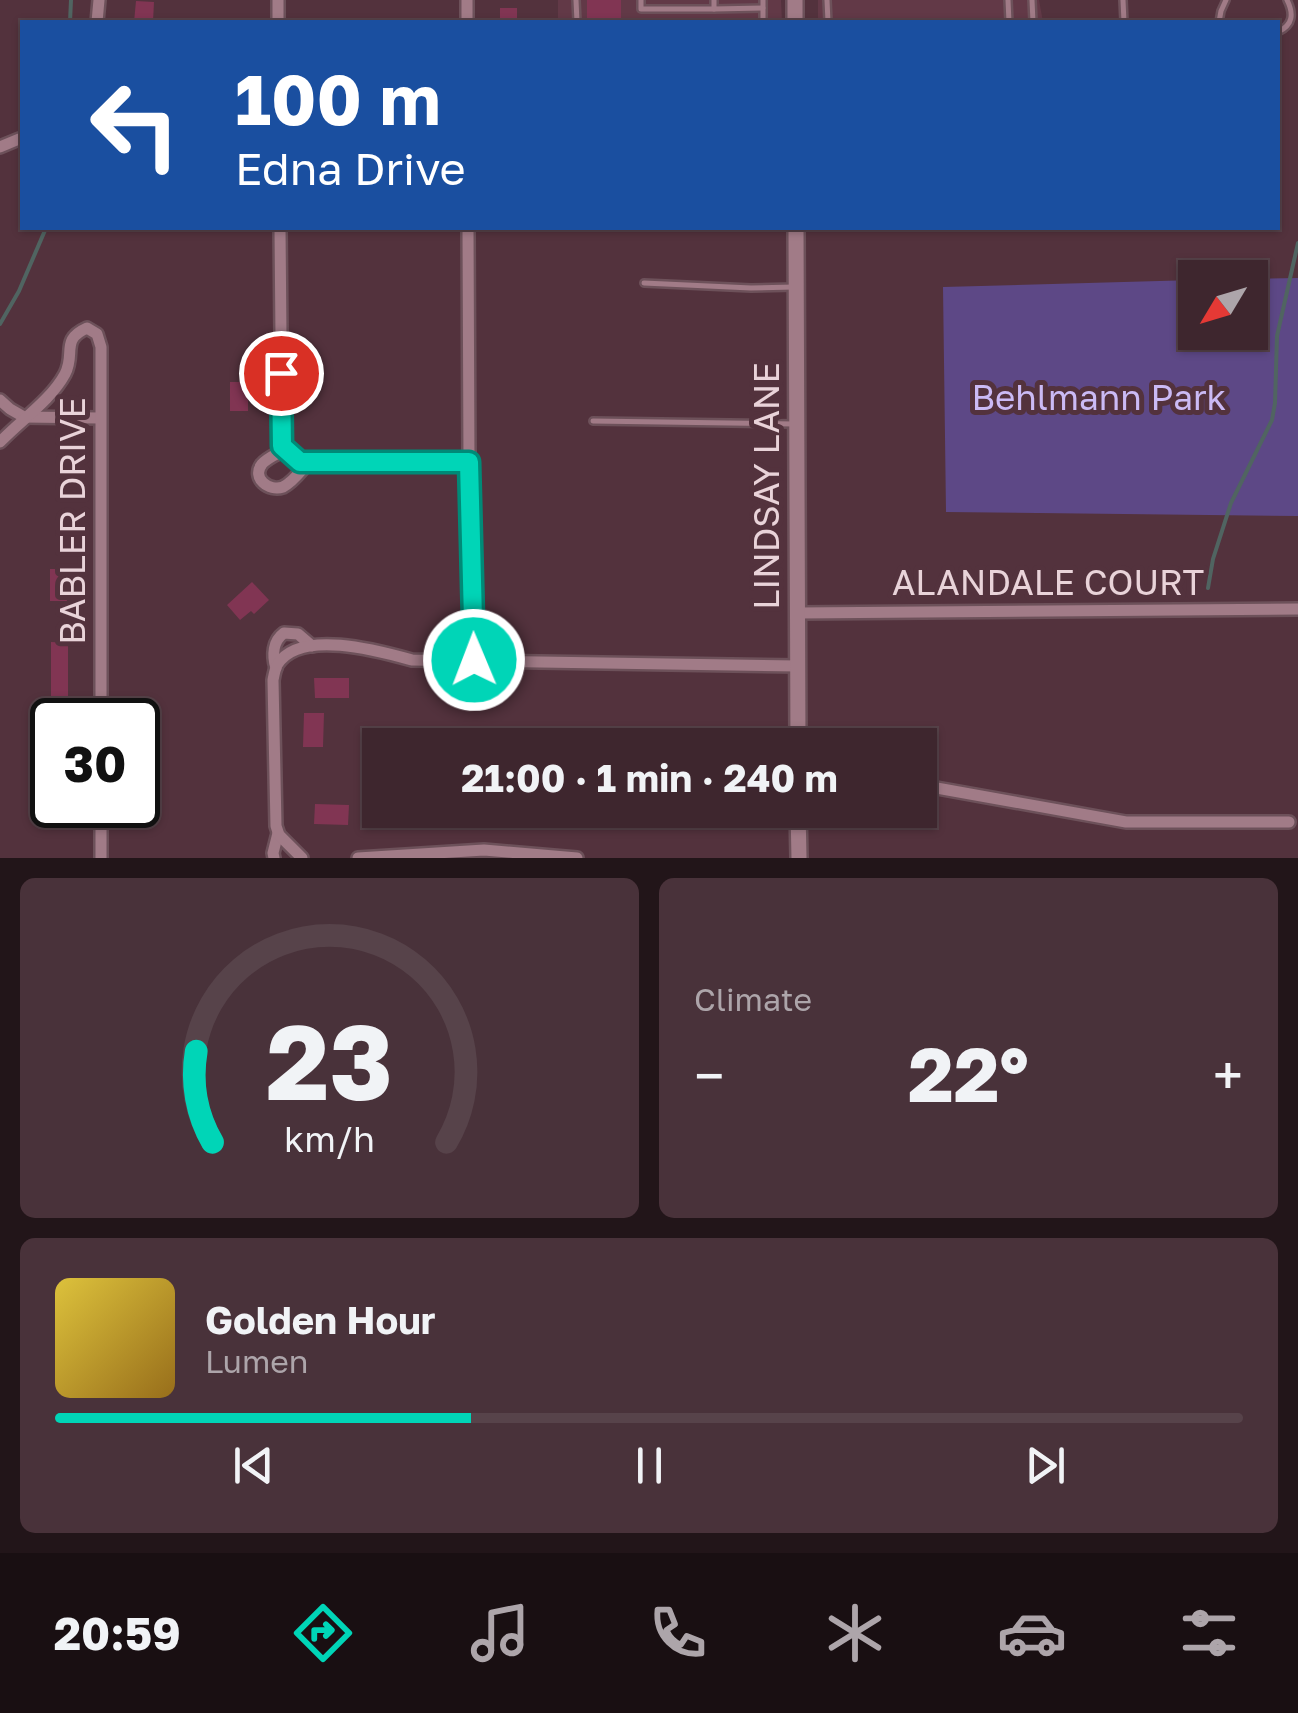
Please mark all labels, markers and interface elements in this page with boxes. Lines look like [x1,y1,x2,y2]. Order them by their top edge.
text: 100 m [235,56,441,140]
icon: left [70,60,200,190]
text: Edna Drive [235,141,466,195]
north arrow [1178,260,1268,350]
map controls [1178,260,1268,350]
pin [239,331,324,416]
icon: arrive [254,346,309,401]
street label: LINDSAY LANE [745,362,787,610]
park label: Behlmann Park [972,376,1226,418]
street label: BABLER DRIVE [51,397,93,645]
street label: ALANDALE COURT [892,561,1204,603]
position arrow [422,608,526,712]
speed limit sign: 30 [30,698,160,828]
text: 21:00 · 1 min · 240 m [461,755,838,800]
text: Climate [694,980,812,1018]
text: 23 [266,998,393,1123]
text: 22° [908,1028,1029,1119]
text: − [694,1042,724,1108]
text: + [1213,1042,1243,1108]
text: km/h [284,1117,375,1160]
text: Golden Hour [205,1297,436,1342]
text: Lumen [205,1342,309,1380]
icon: previous [226,1438,281,1493]
icon: pause [622,1438,677,1493]
icon: next [1018,1438,1073,1493]
icon: directions [288,1598,358,1668]
icon: music [465,1598,535,1668]
icon: phone [643,1598,713,1668]
icon: climate [820,1598,890,1668]
icon: car [997,1598,1067,1668]
icon: filters [1174,1598,1244,1668]
text: 20:59 [54,1606,181,1660]

